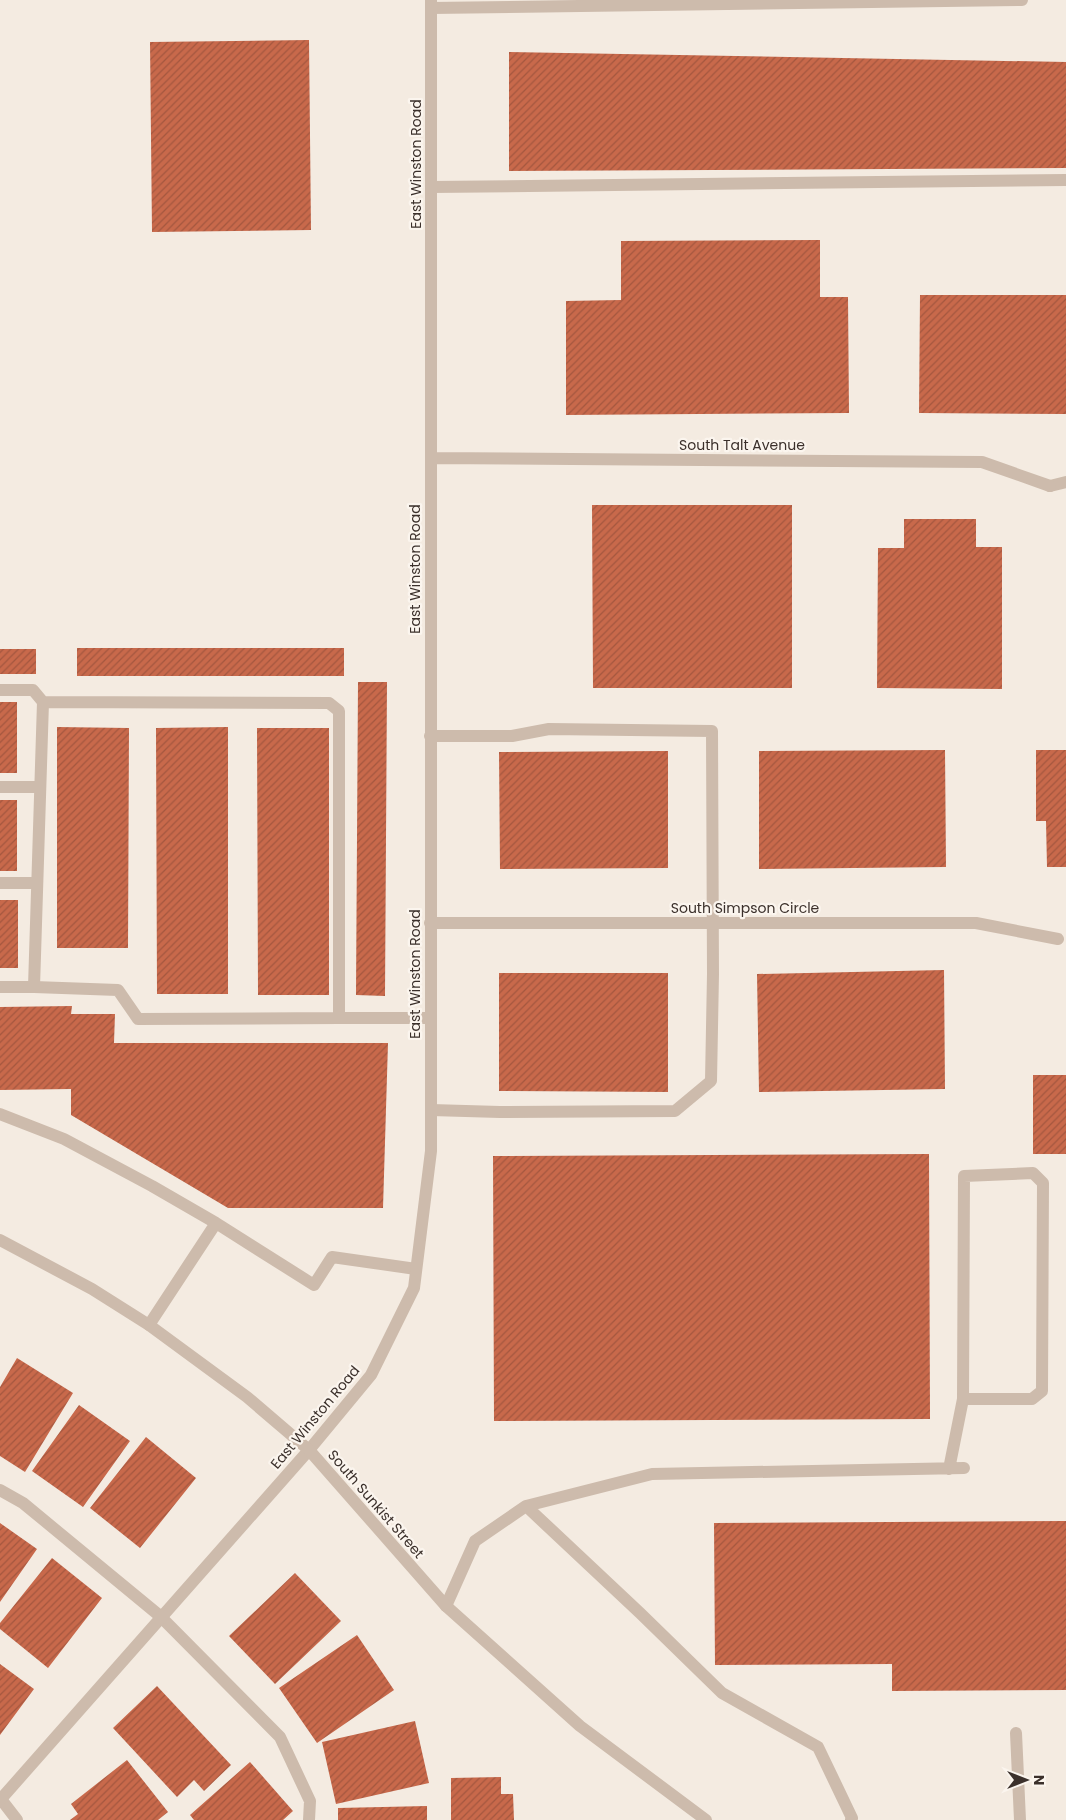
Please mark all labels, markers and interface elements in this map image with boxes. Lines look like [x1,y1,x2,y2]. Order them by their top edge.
street label: East Winston Road [406,99,426,229]
street label: South Talt Avenue [679,435,805,455]
street label: East Winston Road [405,504,425,634]
street label: South Simpson Circle [671,898,820,918]
street label: East Winston Road [405,909,425,1039]
street label: East Winston Road [266,1361,364,1473]
street label: South Sunkist Street [323,1445,429,1563]
north arrow [1001,1755,1051,1805]
text: N [1029,1775,1049,1785]

